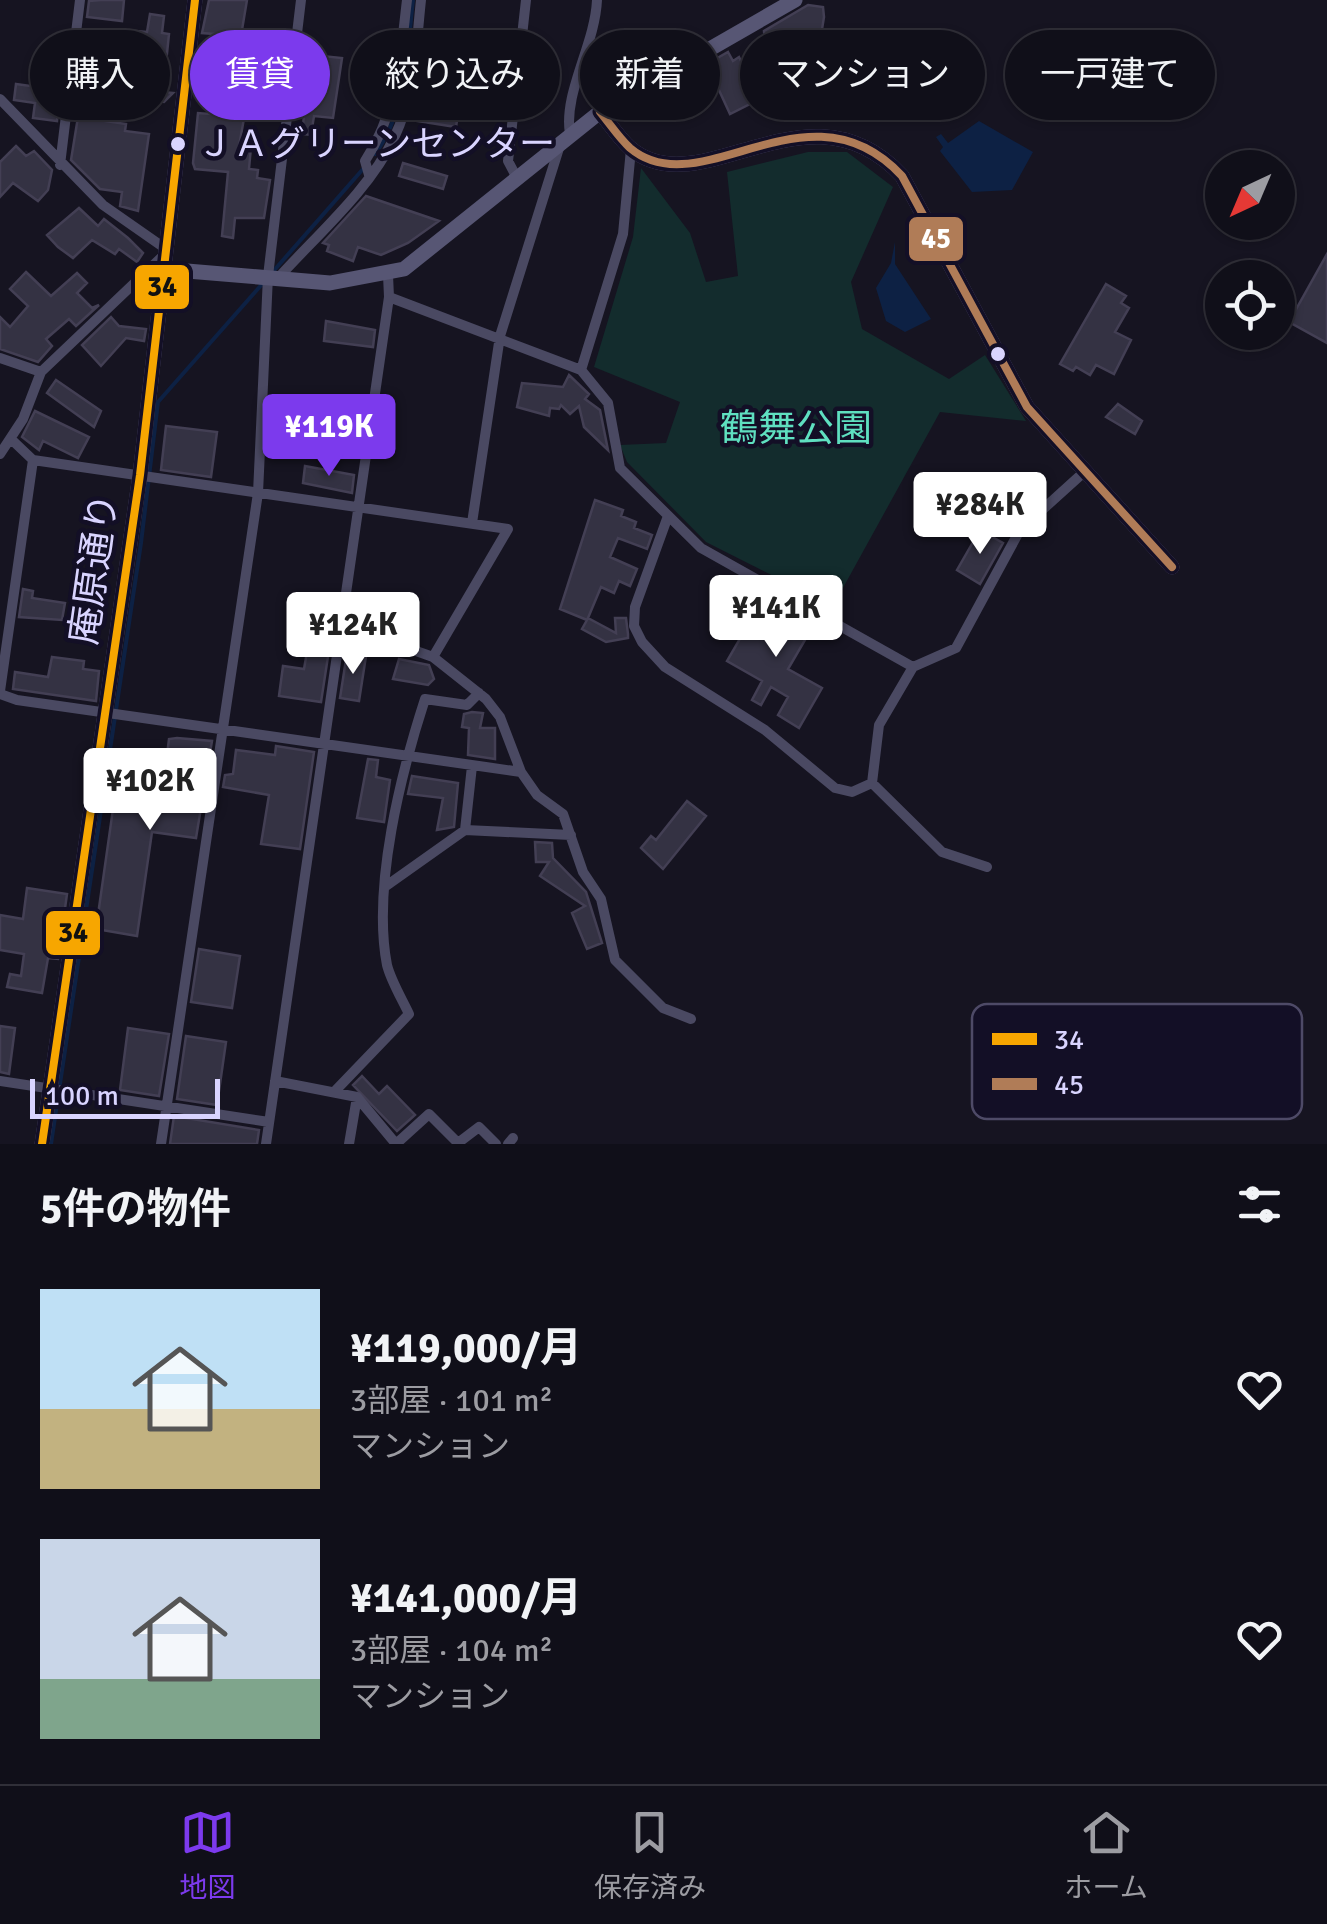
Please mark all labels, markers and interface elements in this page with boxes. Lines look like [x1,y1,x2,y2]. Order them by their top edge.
chip: 購入 [30,30,170,120]
chip: 賃貸 [190,30,330,120]
chip: 絞り込み [350,30,560,120]
chip: 新着 [580,30,720,120]
chip: マンション [740,30,985,120]
chip: 一戸建て [1005,30,1215,120]
place label: ＪＡグリーンセンター [197,122,555,167]
marker: ＪＡグリーンセンター [168,134,188,154]
north arrow [1205,150,1295,240]
map controls [1205,150,1295,350]
line badge: 45 [907,215,965,263]
text: 45 [921,222,951,256]
button: locate [1205,260,1295,350]
line badge: 34 [133,263,191,311]
text: 34 [147,270,177,304]
unlabelled marker [988,344,1008,364]
pin: ¥119K [259,394,399,479]
park label: 鶴舞公園 [720,405,872,452]
text: ¥119K [285,407,373,446]
pin: ¥284K [910,472,1050,557]
text: ¥284K [936,485,1024,524]
street label: 庵原通り [60,490,128,648]
pin: ¥141K [706,575,846,660]
text: ¥141K [732,588,820,627]
pin: ¥124K [283,592,423,677]
text: ¥124K [309,605,397,644]
pin: ¥102K [80,748,220,833]
text: ¥102K [106,761,194,800]
line badge: 34 [44,909,102,957]
text: 34 [58,916,88,950]
legend [972,1004,1302,1119]
text: 34 [1054,1023,1084,1057]
text: 45 [1054,1068,1084,1102]
scale bar [30,1074,220,1118]
text: 100 m [45,1079,119,1113]
icon: filters [1232,1177,1287,1232]
text: 5件の物件 [40,1184,231,1235]
text: ¥119,000/月 [350,1323,582,1374]
icon: home [120,1329,240,1449]
icon: heart [1232,1362,1287,1417]
text: 3部屋 · 101 m² [350,1381,553,1420]
text: マンション [350,1427,510,1466]
text: ¥141,000/月 [350,1573,582,1624]
icon: home [120,1579,240,1699]
icon: heart [1232,1612,1287,1667]
text: 3部屋 · 104 m² [350,1631,553,1670]
text: マンション [350,1677,510,1716]
tab: 地図 [179,1805,235,1905]
tab: 保存済み [594,1805,706,1905]
tab: ホーム [1065,1805,1148,1905]

